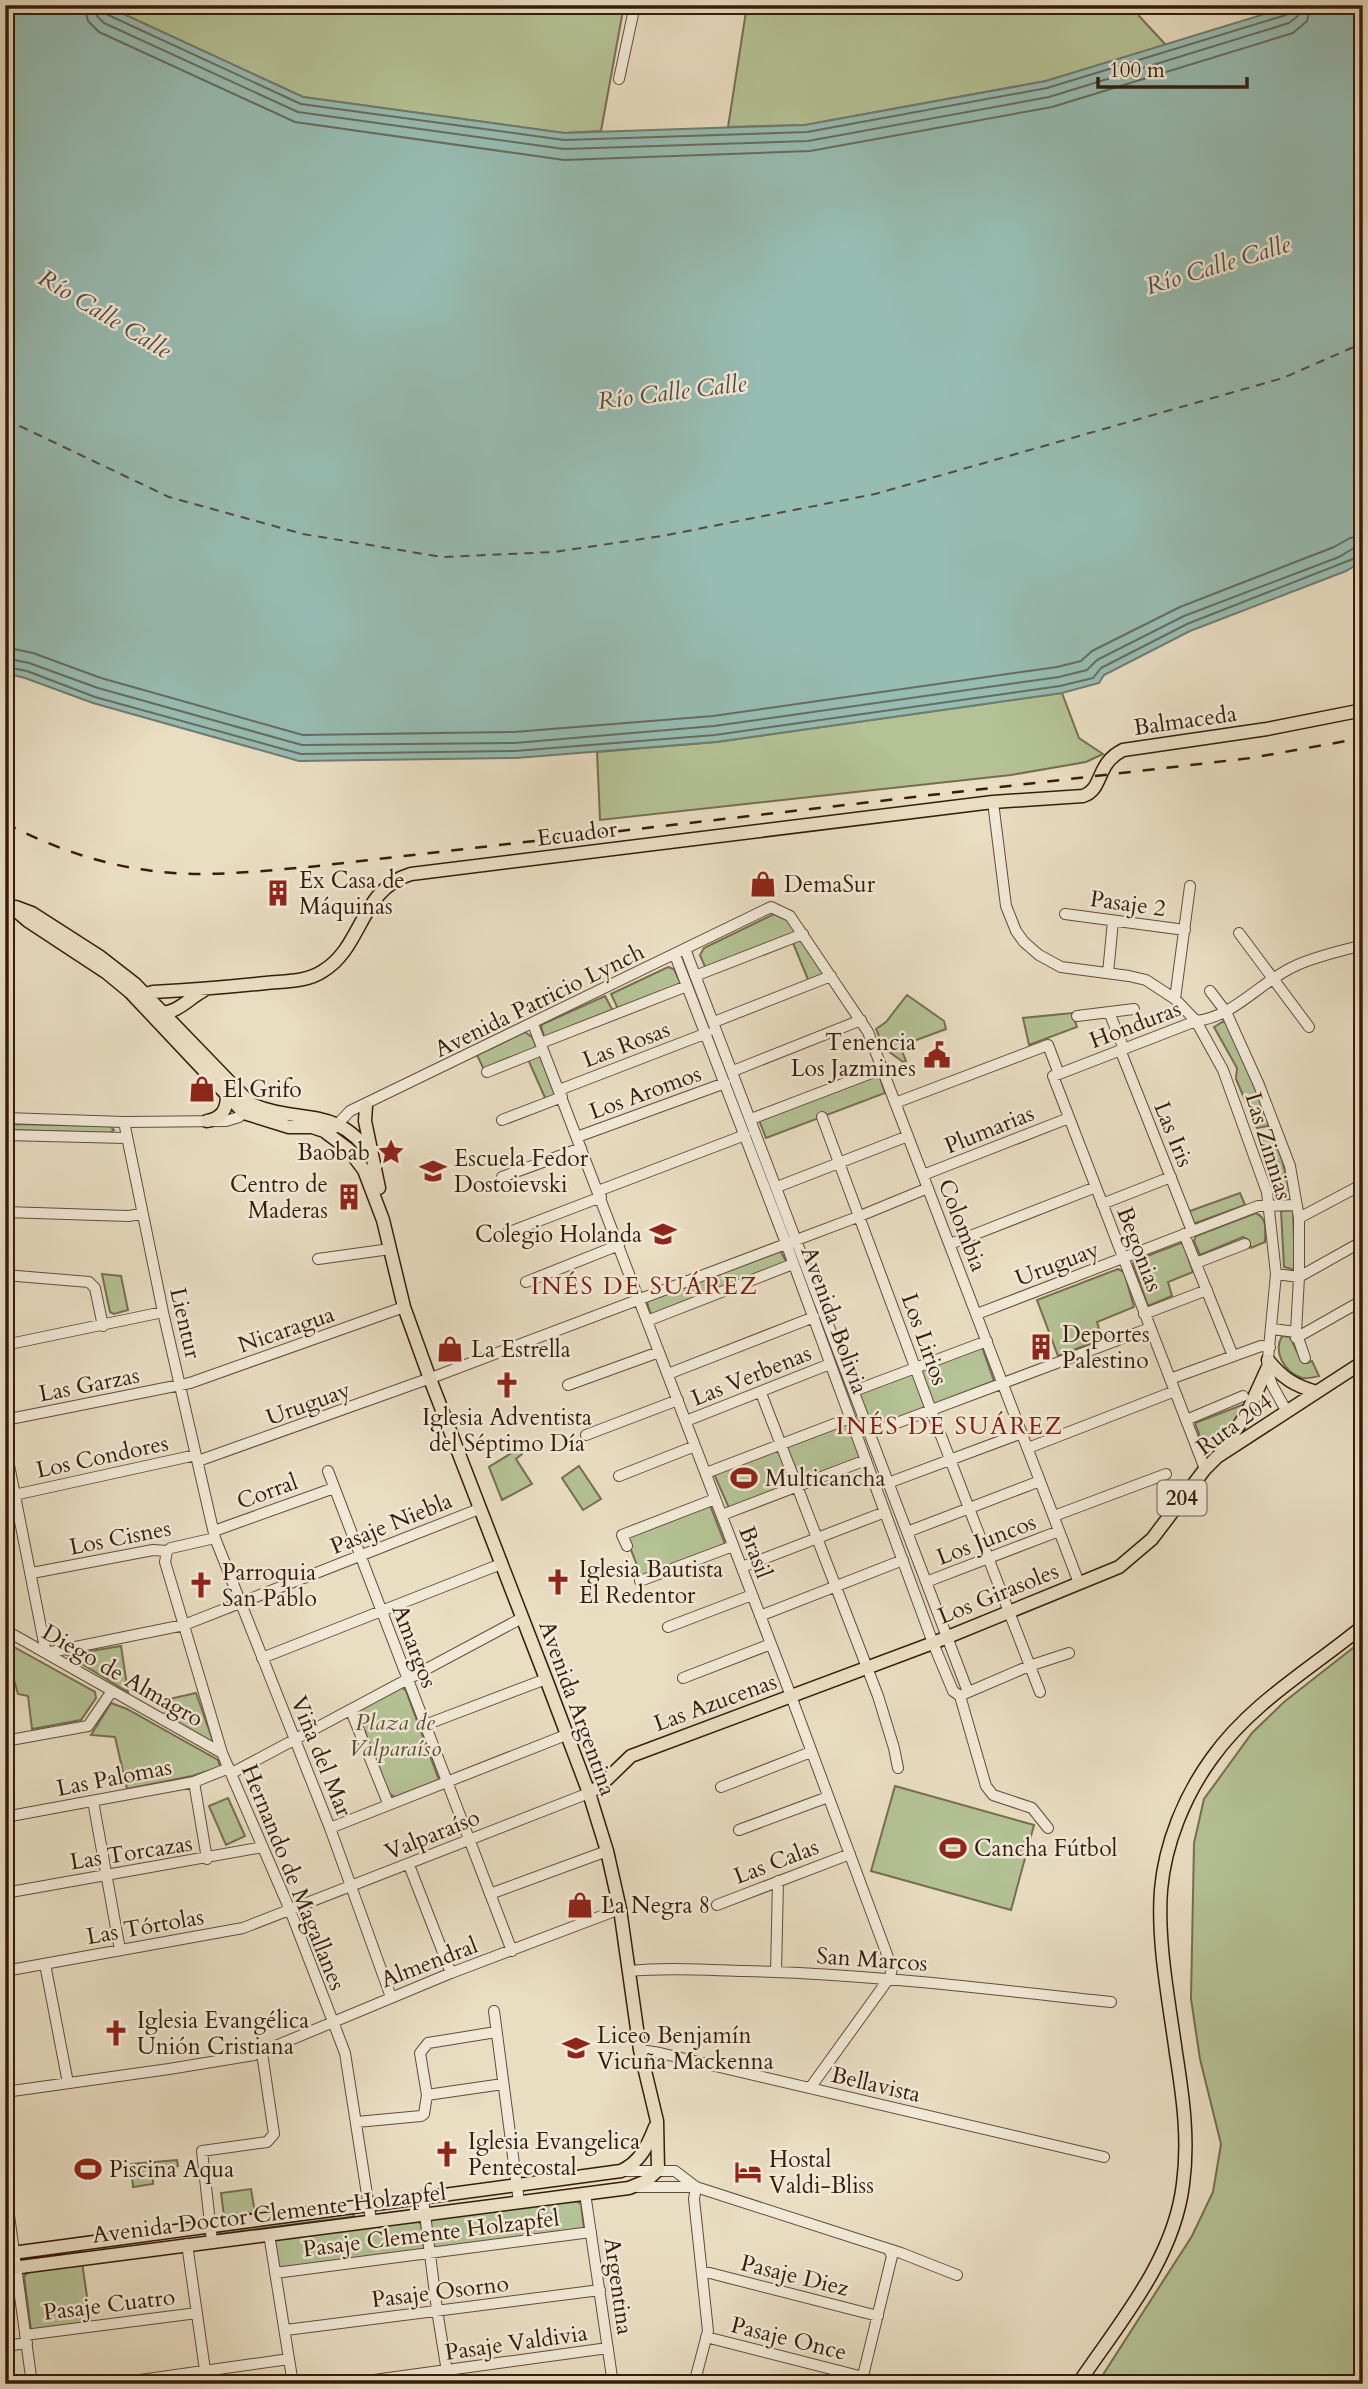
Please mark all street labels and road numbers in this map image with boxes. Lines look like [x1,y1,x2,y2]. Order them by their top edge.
street label: Balmaceda [1131,698,1239,743]
street label: Ecuador [535,813,619,854]
street label: Pasaje 2 [1088,883,1168,924]
street label: Avenida Patricio Lynch [429,936,650,1065]
street label: Honduras [1085,993,1185,1056]
street label: Las Rosas [578,1014,674,1075]
street label: Los Aromos [585,1058,705,1127]
street label: Las Zinnias [1237,1089,1300,1204]
street label: Plumarias [940,1097,1039,1161]
street label: Las Iris [1146,1097,1201,1172]
street label: Colombia [931,1175,994,1276]
street label: Begonias [1109,1202,1170,1296]
street label: Uruguay [1011,1233,1104,1294]
street label: Avenida Bolivia [793,1242,876,1398]
street label: Lientur [162,1284,209,1362]
street label: Los Lirios [894,1289,955,1389]
street label: Nicaragua [234,1298,339,1360]
street label: Las Verbenas [687,1337,816,1414]
street label: Las Garzas [36,1360,142,1409]
street label: Uruguay [262,1374,355,1433]
street label: Ruta 204 [1190,1386,1279,1463]
street label: Los Condores [33,1427,171,1486]
street label: Corral [232,1466,302,1517]
road number: 204 [1158,1480,1206,1516]
street label: Pasaje Niebla [326,1485,457,1562]
street label: Los Juncos [932,1506,1040,1573]
street label: Los Cisnes [66,1512,174,1563]
street label: Brasil [731,1521,780,1583]
street label: Los Girasoles [933,1555,1063,1632]
street label: Amargos [384,1600,445,1692]
street label: Avenida Argentina [531,1616,624,1800]
street label: Diego de Almagro [36,1617,209,1734]
street label: Las Azucenas [649,1666,781,1739]
street label: Viña del Mar [283,1691,360,1822]
street label: Las Palomas [54,1751,174,1804]
street label: Hernando de Magallanes [234,1760,353,1995]
street label: Valparaíso [380,1801,484,1868]
street label: Las Torcazas [68,1828,195,1877]
street label: Las Calas [729,1831,823,1892]
street label: Las Tórtolas [84,1901,206,1952]
street label: Almendral [376,1930,482,1995]
street label: San Marcos [815,1940,929,1979]
street label: Bellavista [828,2059,924,2110]
street label: Avenida Doctor Clemente Holzapfel [90,2176,448,2251]
street label: Pasaje Clemente Holzapfel [301,2202,561,2265]
street label: Argentina [596,2235,641,2337]
street label: Pasaje Diez [738,2247,852,2304]
street label: Pasaje Osorno [370,2268,511,2315]
street label: Pasaje Cuatro [41,2281,177,2328]
street label: Pasaje Once [728,2309,850,2368]
street label: Pasaje Valdivia [443,2317,589,2368]

